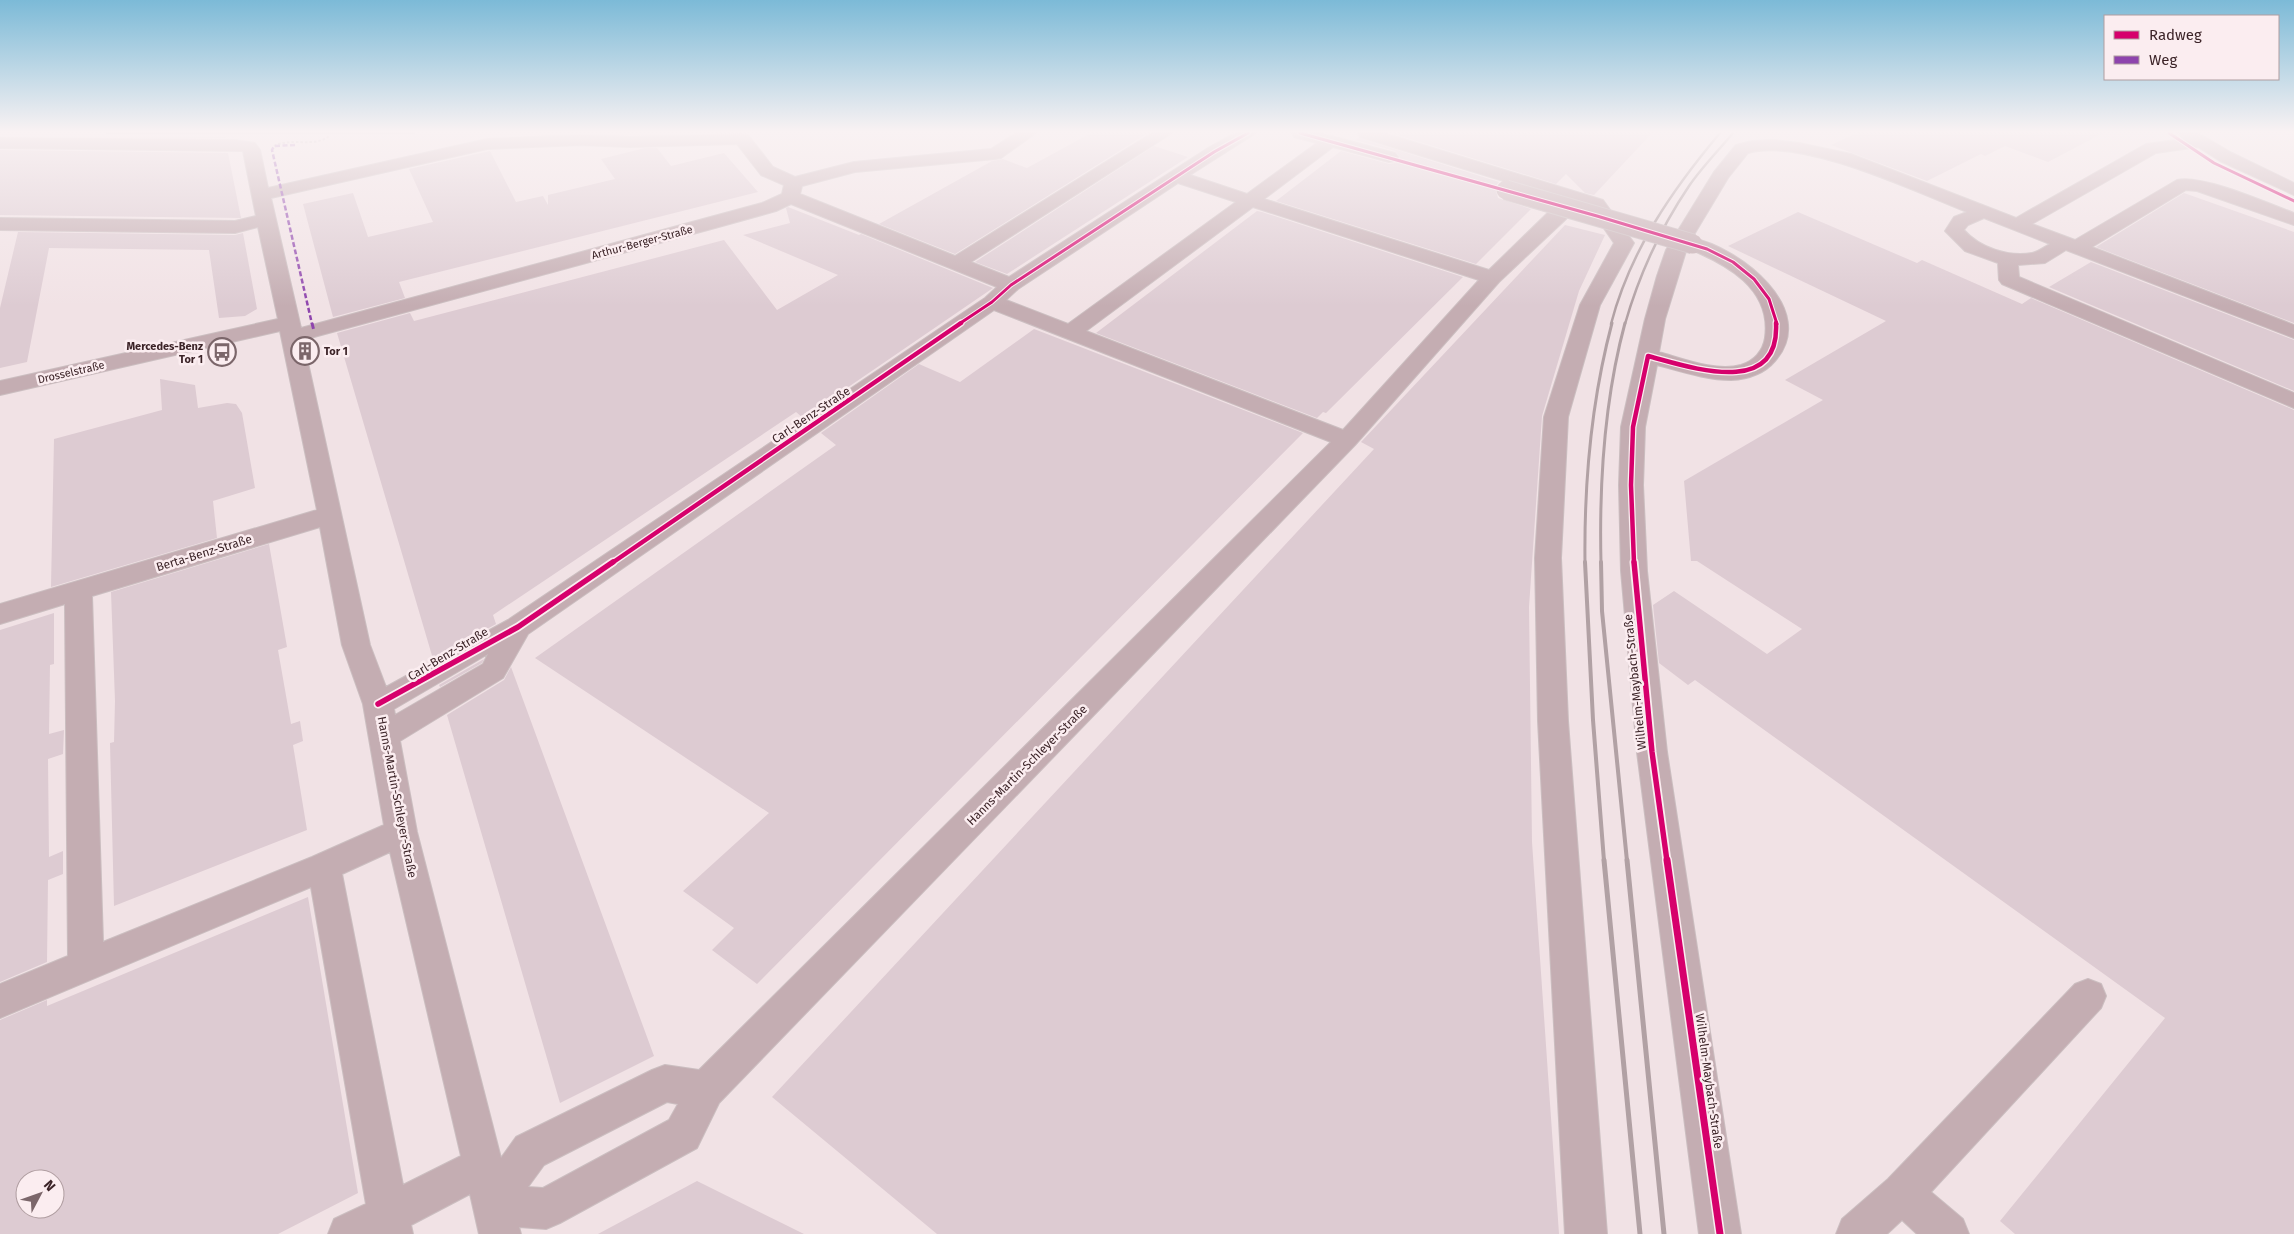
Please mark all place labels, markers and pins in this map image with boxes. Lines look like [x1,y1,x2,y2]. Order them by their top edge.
building icon: Tor 1 [290,336,320,366]
bus stop icon: Mercedes-Benz Tor 1 [207,337,237,367]
place label: Mercedes-Benz Tor 1 [126,340,203,366]
place label: Tor 1 [324,345,348,358]

